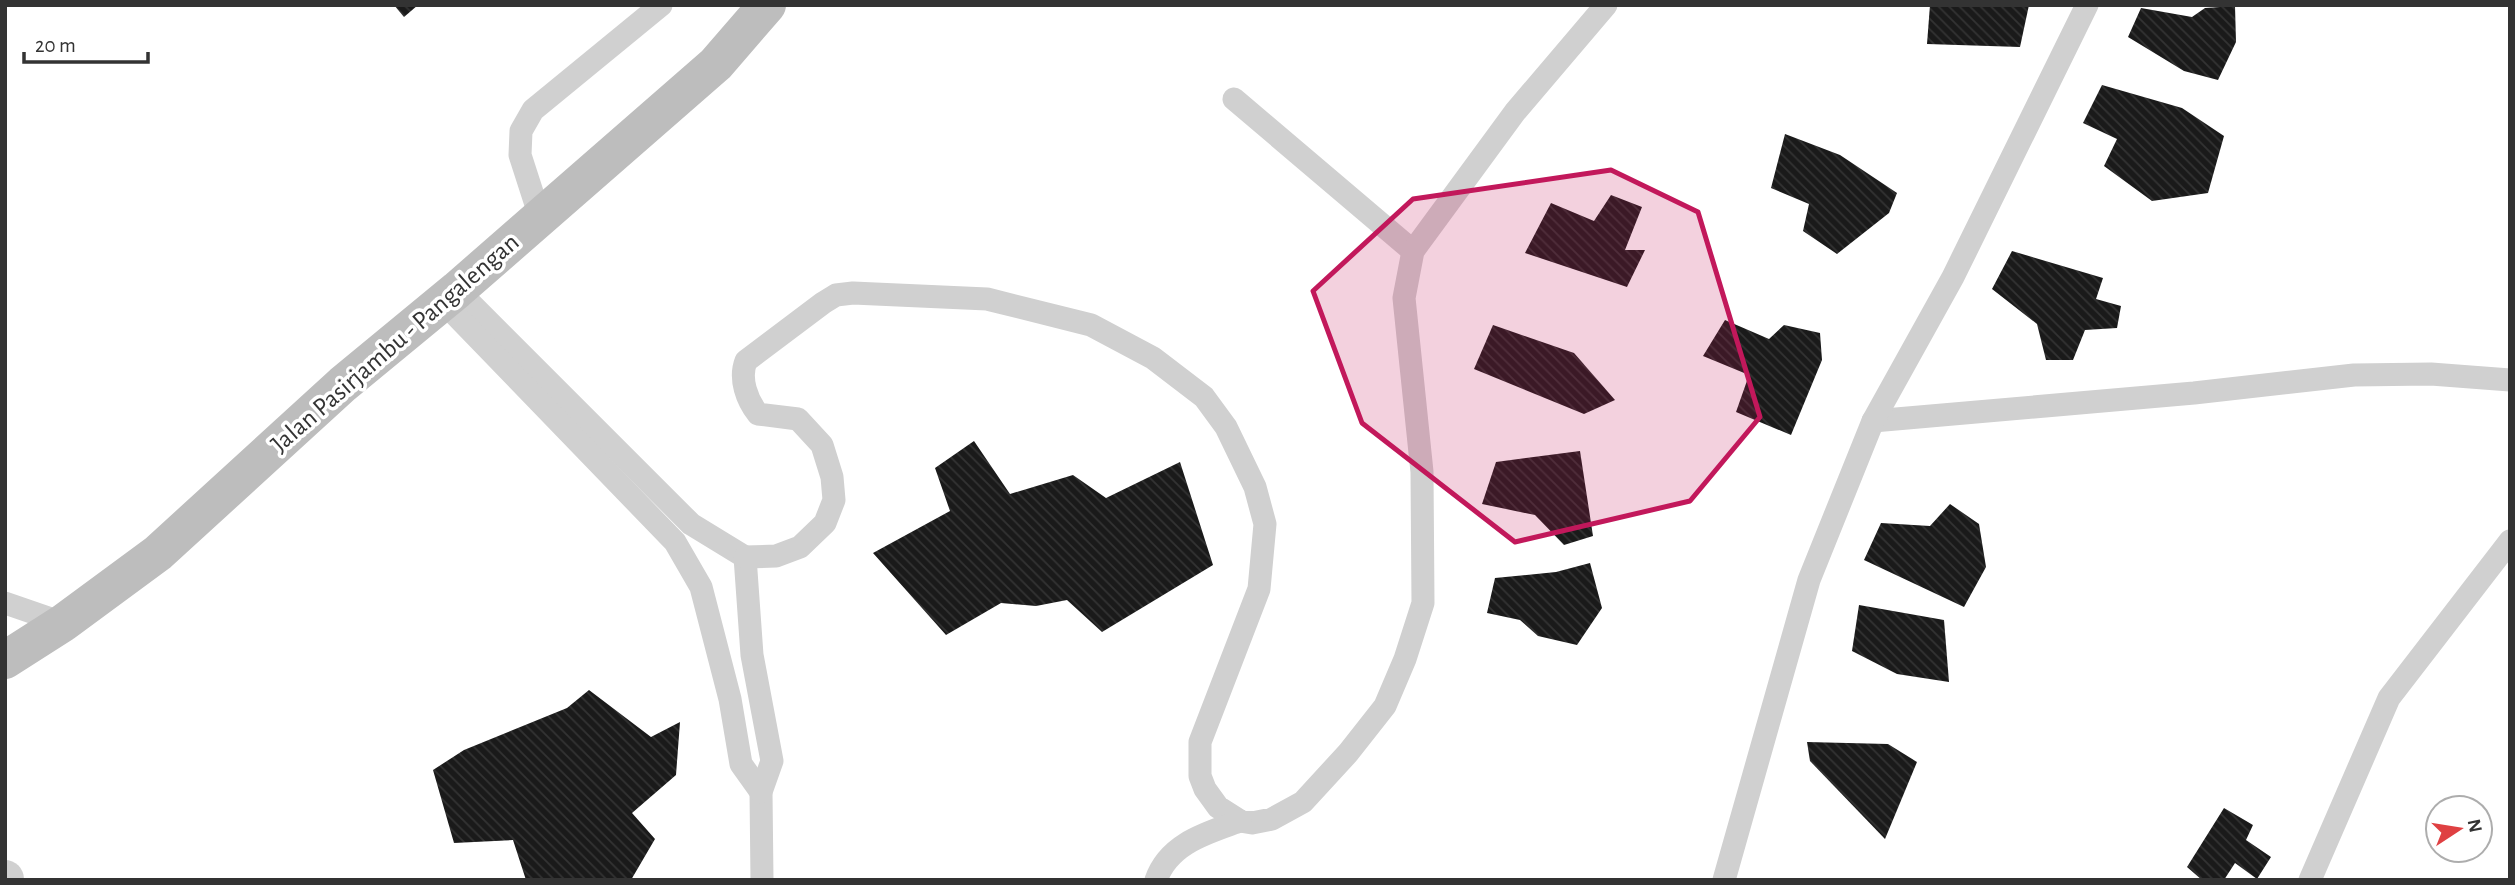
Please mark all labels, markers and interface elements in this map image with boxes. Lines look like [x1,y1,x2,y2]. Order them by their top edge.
scale bar [24,21,149,65]
text: 20 m [35,35,76,56]
street label: Jalan Pasirjambu - Pangalengan [266,229,524,457]
north arrow [2424,794,2494,864]
text: N [2463,817,2485,834]

